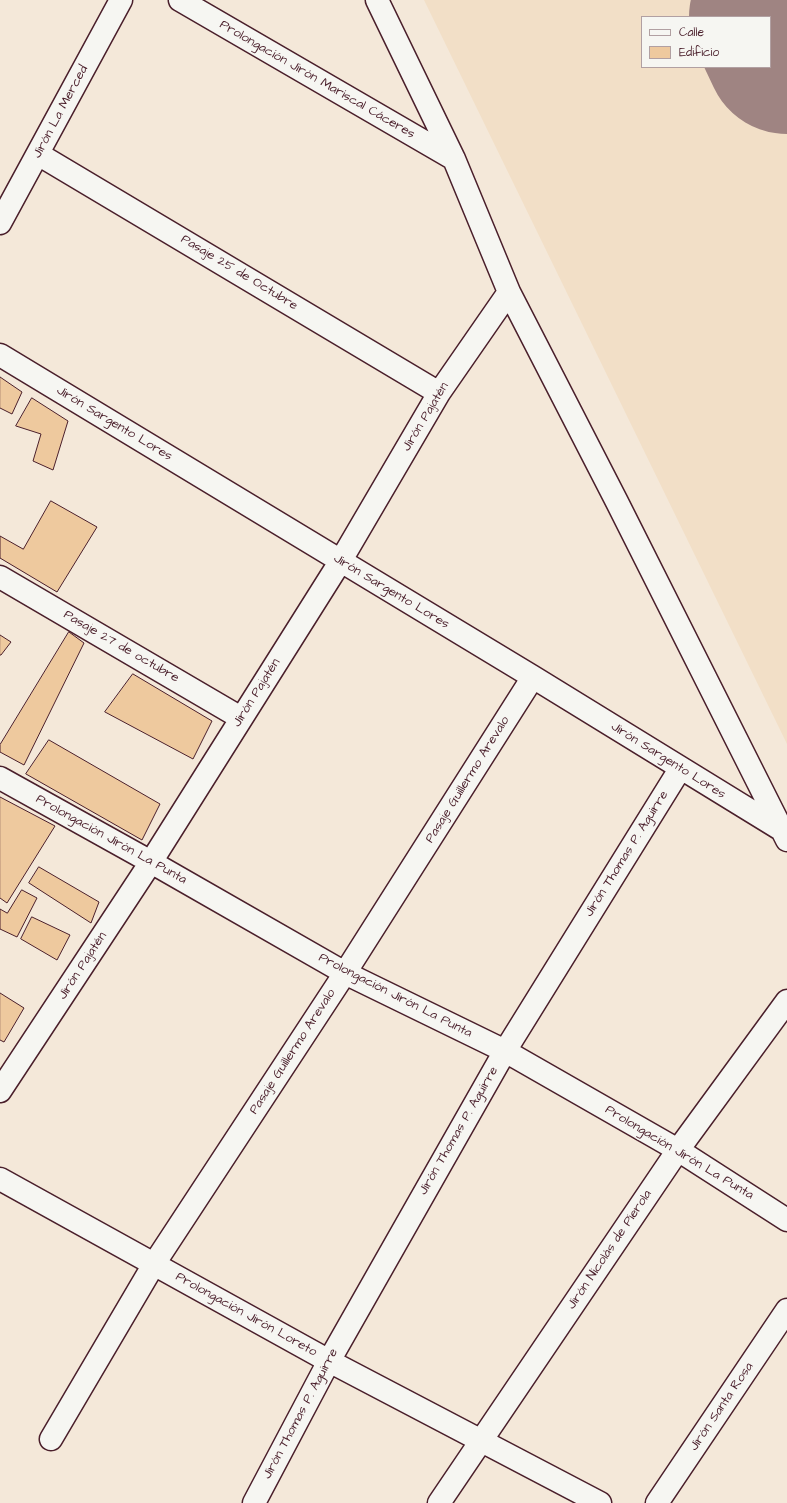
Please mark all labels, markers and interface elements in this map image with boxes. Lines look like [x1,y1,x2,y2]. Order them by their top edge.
legend [641,16,771,68]
street label: Prolongación Jirón Mariscal Cáceres [216,17,418,143]
text: Calle [679,24,704,41]
text: Edificio [679,44,719,61]
street label: Jirón La Merced [30,63,92,161]
street label: Pasaje 25 de Octubre [178,232,300,314]
street label: Jirón Pajatén [399,380,453,454]
street label: Jirón Sargento Lores [53,383,175,465]
street label: Jirón Sargento Lores [330,551,452,633]
street label: Pasaje 27 de octubre [60,607,182,687]
street label: Jirón Pajatén [230,656,284,730]
street label: Pasaje Guillermo Arevalo [423,714,513,846]
street label: Jirón Sargento Lores [608,719,728,803]
street label: Jirón Thomas P. Aguirre [582,788,672,920]
street label: Prolongación Jirón La Punta [33,792,189,888]
street label: Jirón Pajatén [55,929,111,1003]
street label: Prolongación Jirón La Punta [316,950,474,1042]
street label: Pasaje Guillermo Arevalo [247,986,339,1118]
street label: Jirón Thomas P. Aguirre [416,1064,502,1198]
street label: Prolongación Jirón La Punta [602,1102,756,1204]
street label: Jirón Nicolás de Pierola [564,1187,656,1313]
street label: Prolongación Jirón Loreto [173,1270,319,1360]
street label: Jirón Thomas P. Aguirre [260,1346,342,1482]
street label: Jirón Santa Rosa [687,1360,757,1454]

